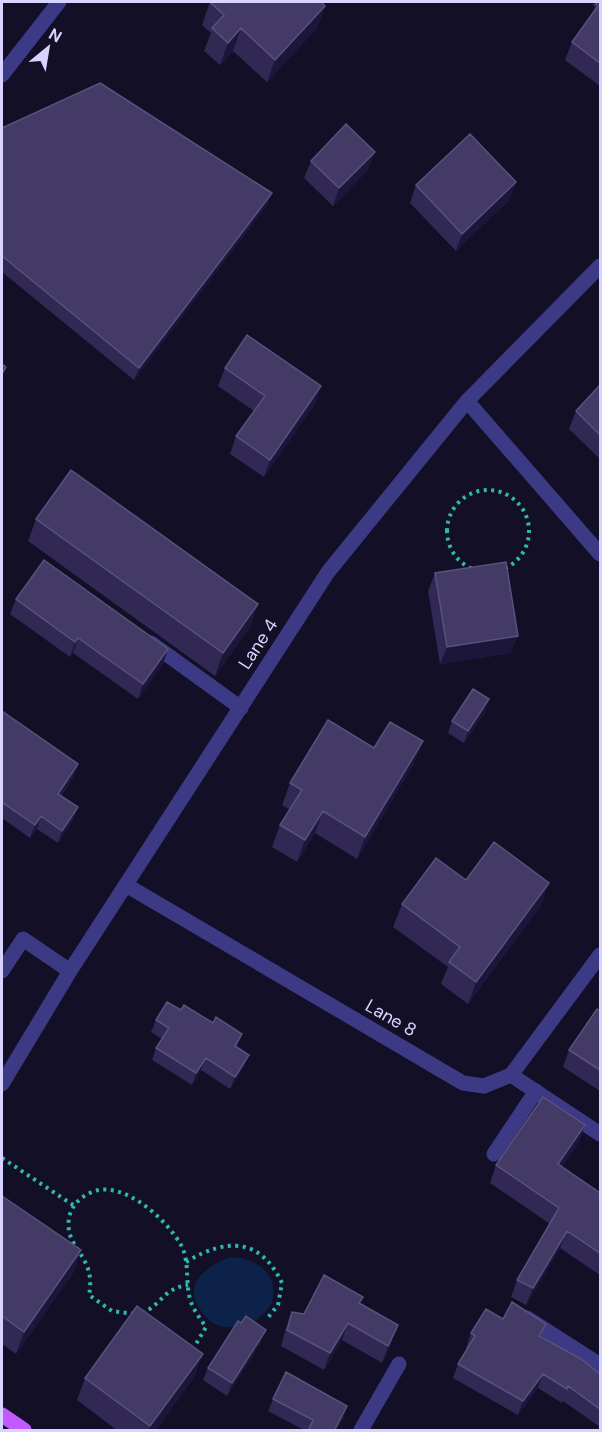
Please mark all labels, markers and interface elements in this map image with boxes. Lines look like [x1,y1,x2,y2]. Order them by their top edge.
north arrow [18,18,78,78]
text: N [45,23,66,47]
street label: Lane 4 [233,614,283,674]
street label: Lane 8 [361,994,421,1042]

